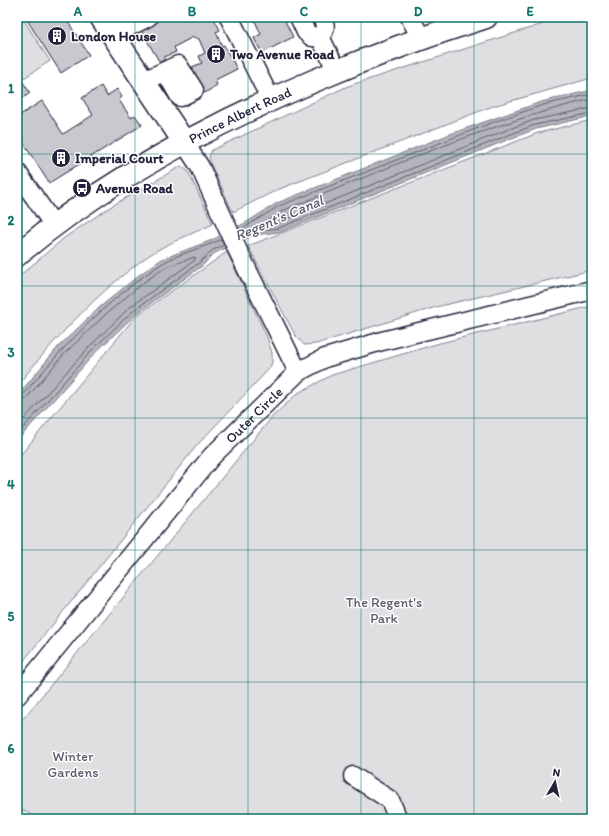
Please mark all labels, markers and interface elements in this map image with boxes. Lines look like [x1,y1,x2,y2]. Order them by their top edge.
text: A [73,4,83,19]
text: B [188,4,197,19]
text: C [300,4,309,19]
text: D [414,4,423,19]
text: E [526,4,534,19]
building icon: London House [46,25,68,47]
place label: London House [71,28,157,45]
building icon: Two Avenue Road [205,43,227,65]
place label: Two Avenue Road [229,46,335,63]
text: 1 [8,81,14,96]
street label: Prince Albert Road [186,83,295,148]
building icon: Imperial Court [50,147,72,169]
place label: Imperial Court [75,150,164,167]
bus stop icon: Avenue Road [71,177,93,199]
place label: Avenue Road [95,180,173,197]
water label: Regent's Canal [232,191,328,245]
text: 2 [8,213,15,228]
text: 3 [7,345,15,360]
street label: Outer Circle [222,383,287,447]
text: 4 [7,477,15,492]
park label: The Regent's Park [346,594,422,627]
text: 5 [8,609,15,624]
text: 6 [8,741,15,756]
park label: Winter Gardens [48,748,98,781]
north arrow [535,762,575,802]
text: N [552,766,561,780]

